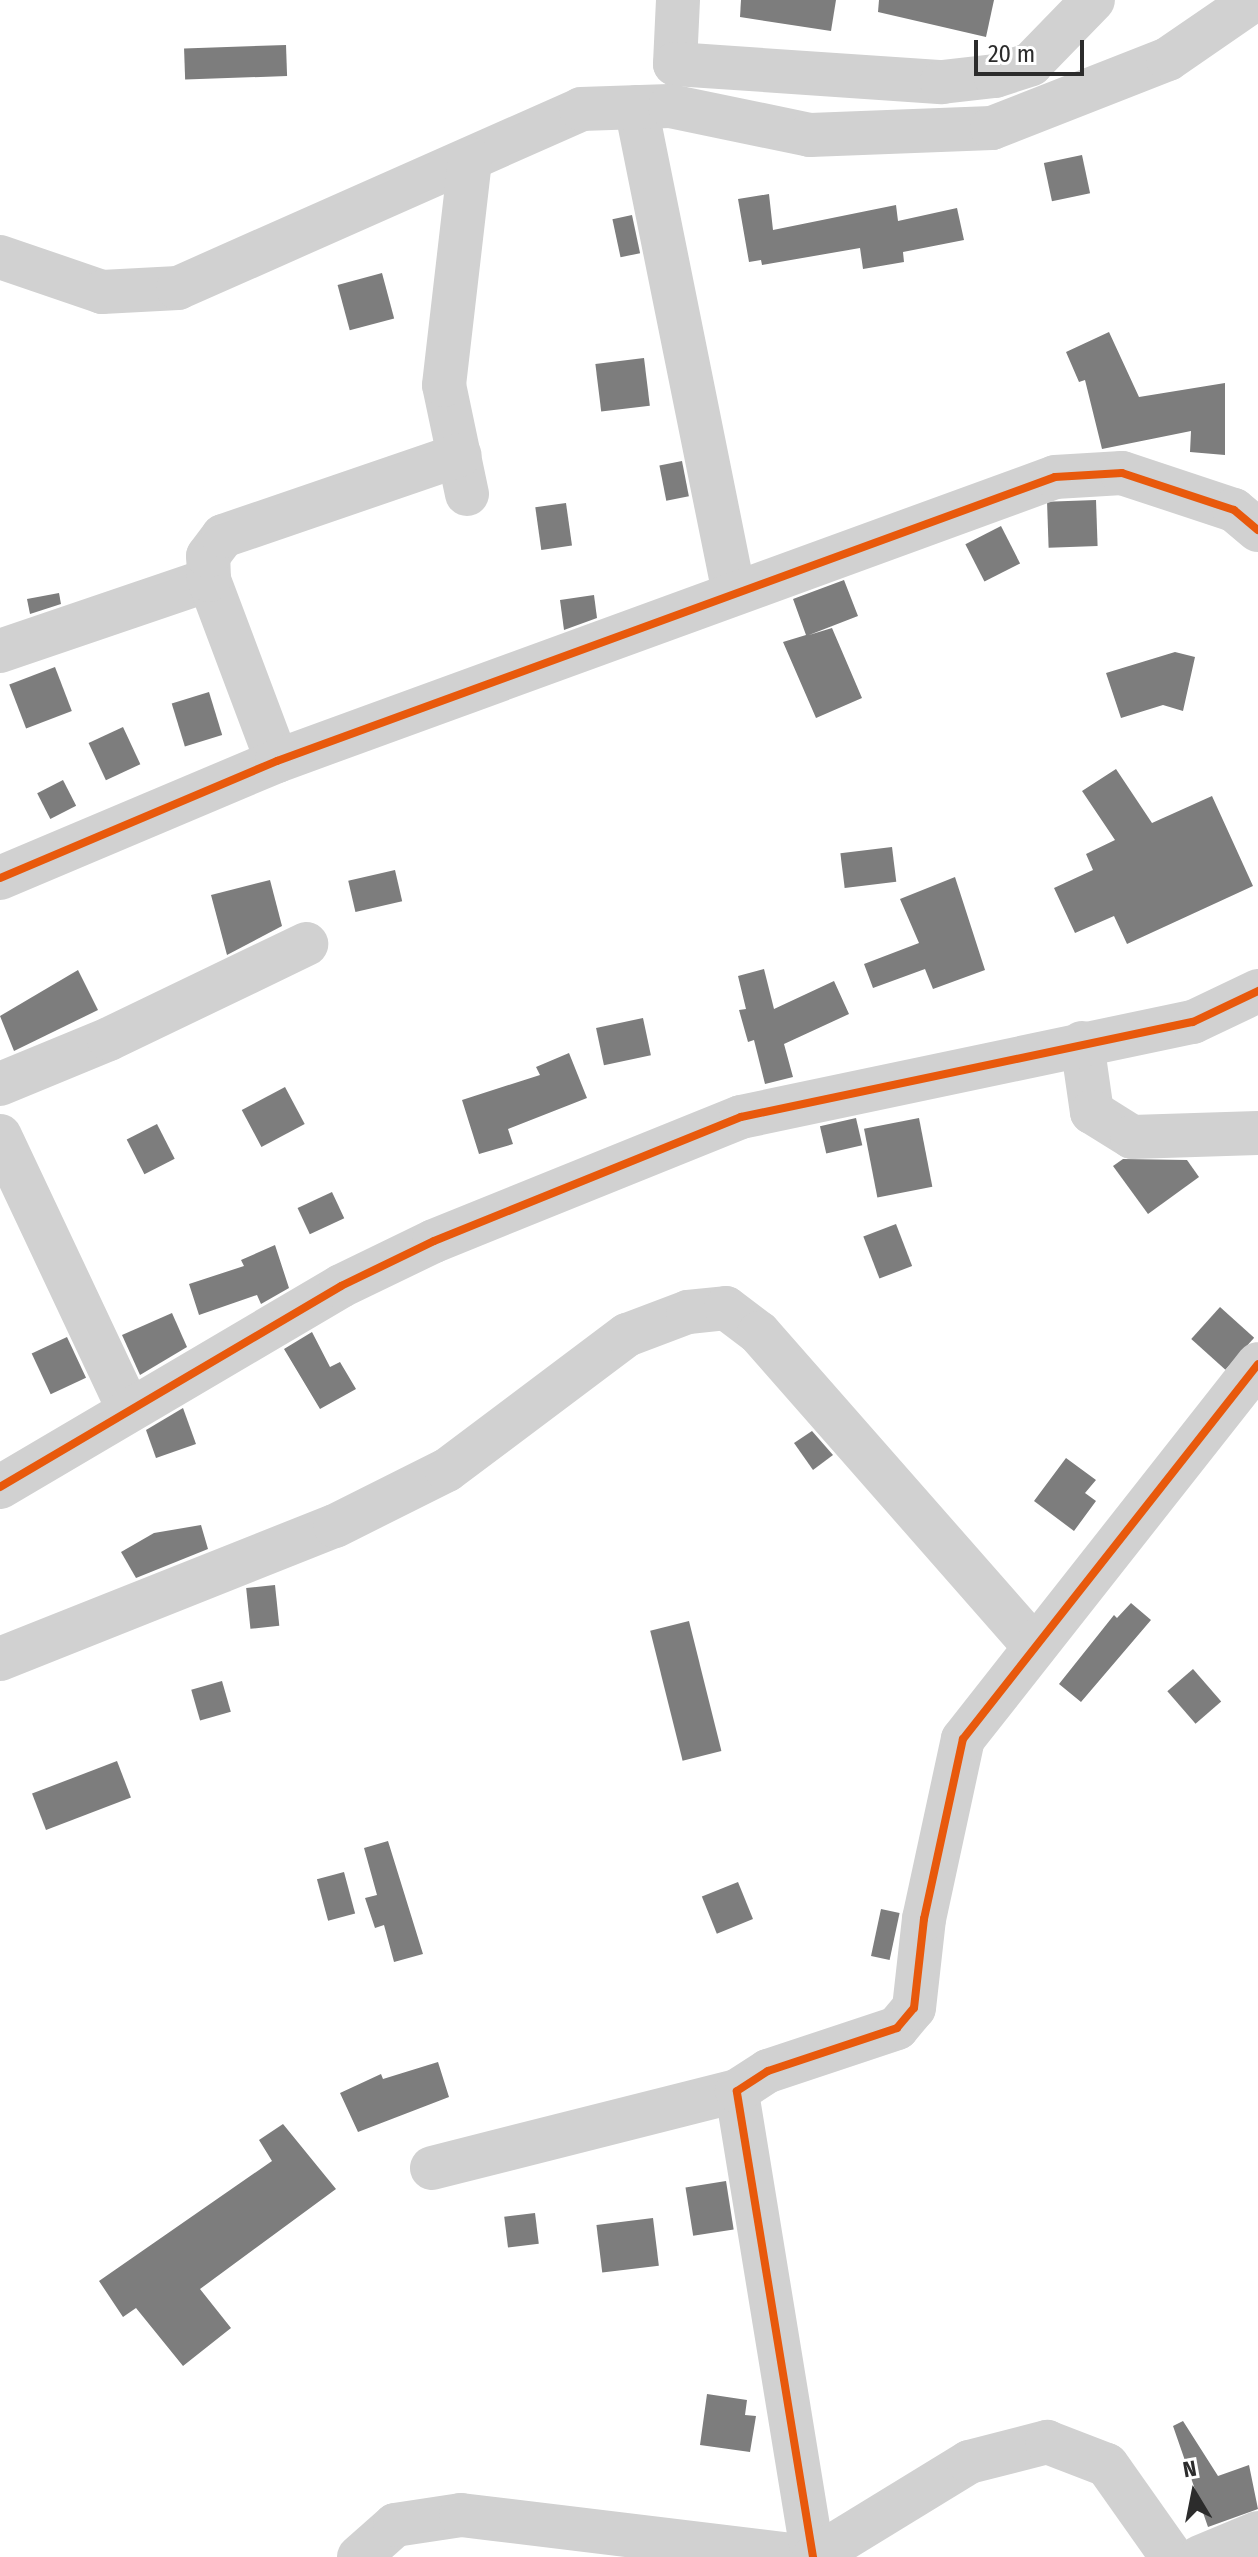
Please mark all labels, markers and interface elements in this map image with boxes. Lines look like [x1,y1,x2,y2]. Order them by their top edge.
scale bar [978,24,1088,74]
text: 20 m [988,40,1035,68]
north arrow [1154,2453,1234,2533]
text: N [1181,2454,1199,2483]

